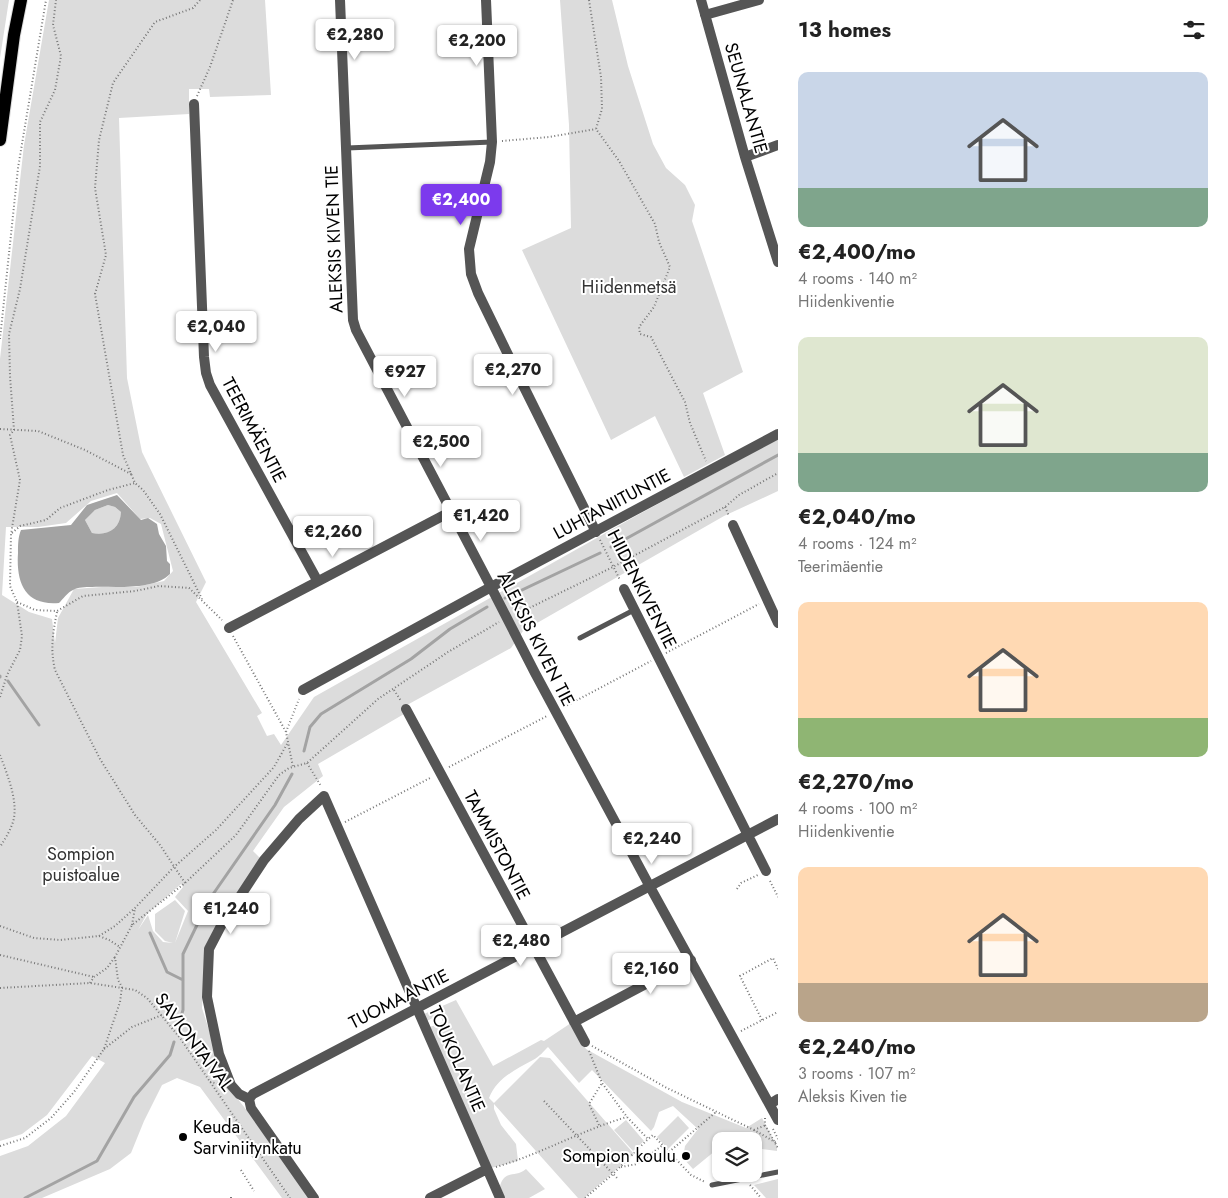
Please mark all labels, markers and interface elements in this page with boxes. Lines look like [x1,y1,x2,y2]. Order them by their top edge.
text: 13 homes [798,15,891,45]
icon: filters [1180,16,1208,44]
pin: €2,280 [314,18,396,61]
text: €2,280 [326,23,384,46]
pin: €2,200 [436,24,518,67]
text: €2,200 [448,29,506,52]
street label: SEUNALANTIE [718,40,774,156]
icon: home [958,105,1048,195]
street label: ALEKSIS KIVEN TIE [318,165,350,313]
pin: €2,400 [420,184,502,226]
text: €2,400 [432,188,490,211]
text: €2,400/mo [798,237,916,267]
text: 4 rooms · 140 m² [798,267,917,290]
park label: Hiidenmetsä [582,274,676,300]
text: Hiidenkiventie [798,290,894,313]
pin: €2,040 [175,310,257,353]
text: €2,040 [187,315,245,338]
pin: €2,270 [472,354,554,396]
pin: €927 [375,356,435,398]
text: €2,270 [485,358,541,381]
text: €927 [384,360,426,383]
icon: home [958,370,1048,460]
street label: TEERIMÄENTIE [215,373,293,487]
pin: €2,500 [400,426,482,468]
text: €2,500 [412,430,470,453]
street label: LUHTANIITUNTIE [549,462,675,546]
pin: €1,420 [440,500,522,542]
text: €2,040/mo [798,502,916,532]
text: €1,420 [453,504,509,527]
pin: €2,260 [292,516,374,558]
text: €2,260 [304,520,362,543]
street label: HIIDENKIVENTIE [601,525,683,653]
text: 4 rooms · 124 m² [798,532,917,555]
text: Teerimäentie [798,555,883,578]
street label: ALEKSIS KIVEN TIE [491,567,581,711]
icon: home [958,635,1048,725]
text: €2,270/mo [798,767,914,797]
street label: TAMMISTONTIE [457,786,537,904]
text: 4 rooms · 100 m² [798,797,917,820]
text: Hiidenkiventie [798,820,894,843]
pin: €2,240 [611,822,693,865]
text: €2,240 [623,827,681,850]
park label: Sompion puistoalue [42,841,120,888]
pin: €1,240 [190,892,272,935]
text: €1,240 [203,897,259,920]
icon: home [958,900,1048,990]
pin: €2,480 [480,924,562,967]
text: €2,480 [492,929,550,952]
pin: €2,160 [610,952,692,995]
text: €2,160 [623,957,679,980]
street label: TUOMAANTIE [344,963,454,1035]
street label: SAVIONTAIVAL [148,987,240,1097]
street label: TOUKOLANTIE [422,1002,492,1116]
text: €2,240/mo [798,1032,916,1062]
text: 3 rooms · 107 m² [798,1062,916,1085]
text: Aleksis Kiven tie [798,1085,907,1108]
place label: Keuda Sarviniitynkatu [193,1114,302,1161]
marker: Keuda Sarviniitynkatu [177,1131,189,1143]
map controls [712,1132,762,1182]
button: layers [712,1132,762,1182]
place label: Sompion koulu [562,1143,676,1169]
marker: Sompion koulu [680,1150,692,1162]

